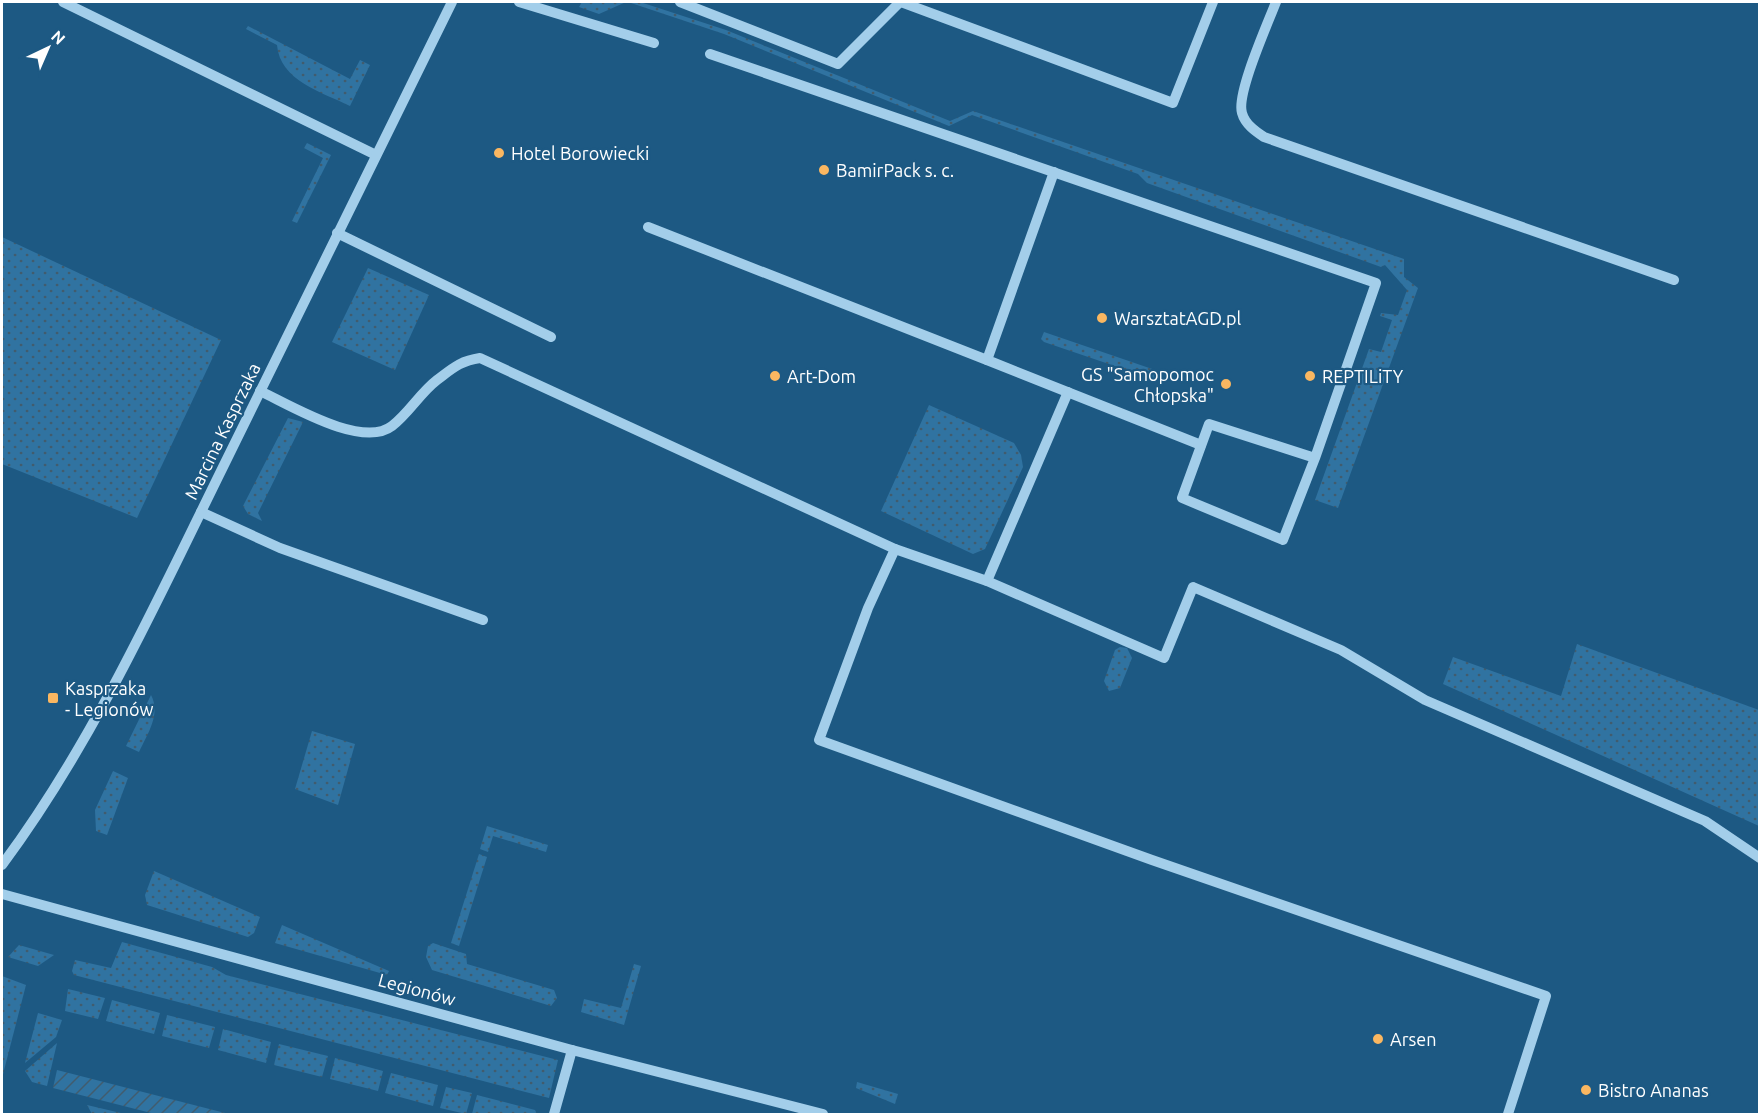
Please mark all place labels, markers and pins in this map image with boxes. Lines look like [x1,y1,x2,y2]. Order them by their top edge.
place label: Hotel Borowiecki [511,143,649,163]
marker: Hotel Borowiecki [492,146,506,160]
place label: BamirPack s. c. [836,160,954,180]
marker: BamirPack s. c. [817,163,831,177]
place label: WarsztatAGD.pl [1114,308,1241,328]
marker: WarsztatAGD.pl [1095,311,1109,325]
place label: GS "Samopomoc Chłopska" [1081,364,1214,405]
place label: Art-Dom [787,366,856,386]
place label: REPTILiTY [1322,366,1404,386]
marker: Art-Dom [768,369,782,383]
marker: REPTILiTY [1303,369,1317,383]
marker: GS "Samopomoc Chłopska" [1219,377,1233,391]
place label: Kasprzaka - Legionów [65,678,153,719]
marker: Kasprzaka - Legionów [46,691,60,705]
place label: Arsen [1390,1029,1437,1049]
marker: Arsen [1371,1032,1385,1046]
place label: Bistro Ananas [1598,1080,1709,1100]
marker: Bistro Ananas [1579,1083,1593,1097]

